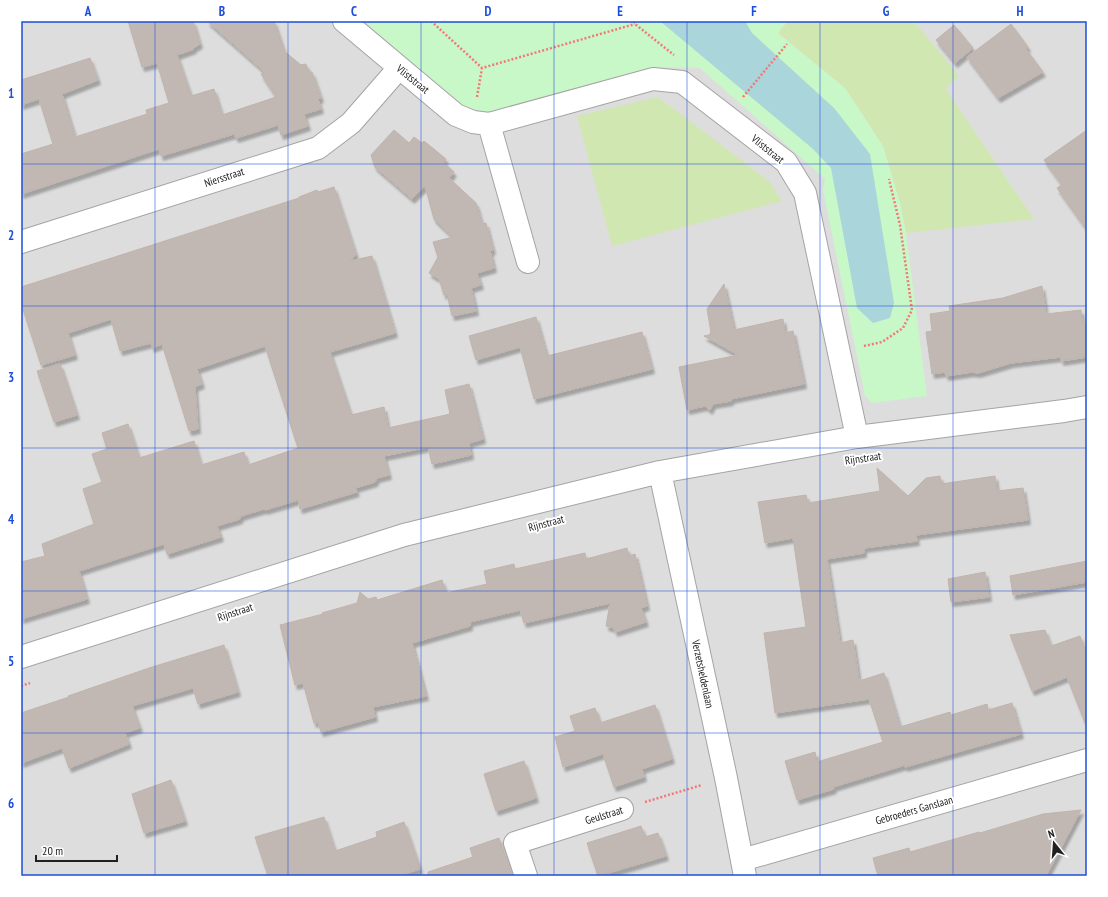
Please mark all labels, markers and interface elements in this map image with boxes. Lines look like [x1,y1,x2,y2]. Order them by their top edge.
text: A [84,3,92,20]
text: B [219,3,225,20]
text: C [351,3,357,20]
text: D [485,3,492,20]
text: E [617,3,623,20]
text: F [751,3,757,20]
text: G [883,3,890,20]
text: H [1017,3,1024,20]
street label: Vliststraat [393,61,432,97]
text: 1 [8,85,14,102]
street label: Vliststraat [748,131,787,167]
street label: Niersstraat [202,164,246,190]
text: 2 [8,227,14,244]
text: 3 [8,369,14,386]
street label: Rijnstraat [844,449,882,467]
text: 4 [8,511,15,528]
street label: Rijnstraat [527,512,565,534]
street label: Rijnstraat [216,600,254,624]
street label: Verzetsheldenlaan [689,638,717,710]
text: 5 [8,653,14,670]
street label: Gebroeders Ganslaan [874,792,955,828]
text: 6 [8,795,14,812]
street label: Geulstraat [583,803,625,827]
north arrow [1034,823,1074,863]
text: N [1046,826,1056,841]
scale bar [36,837,117,863]
text: 20 m [42,843,63,858]

